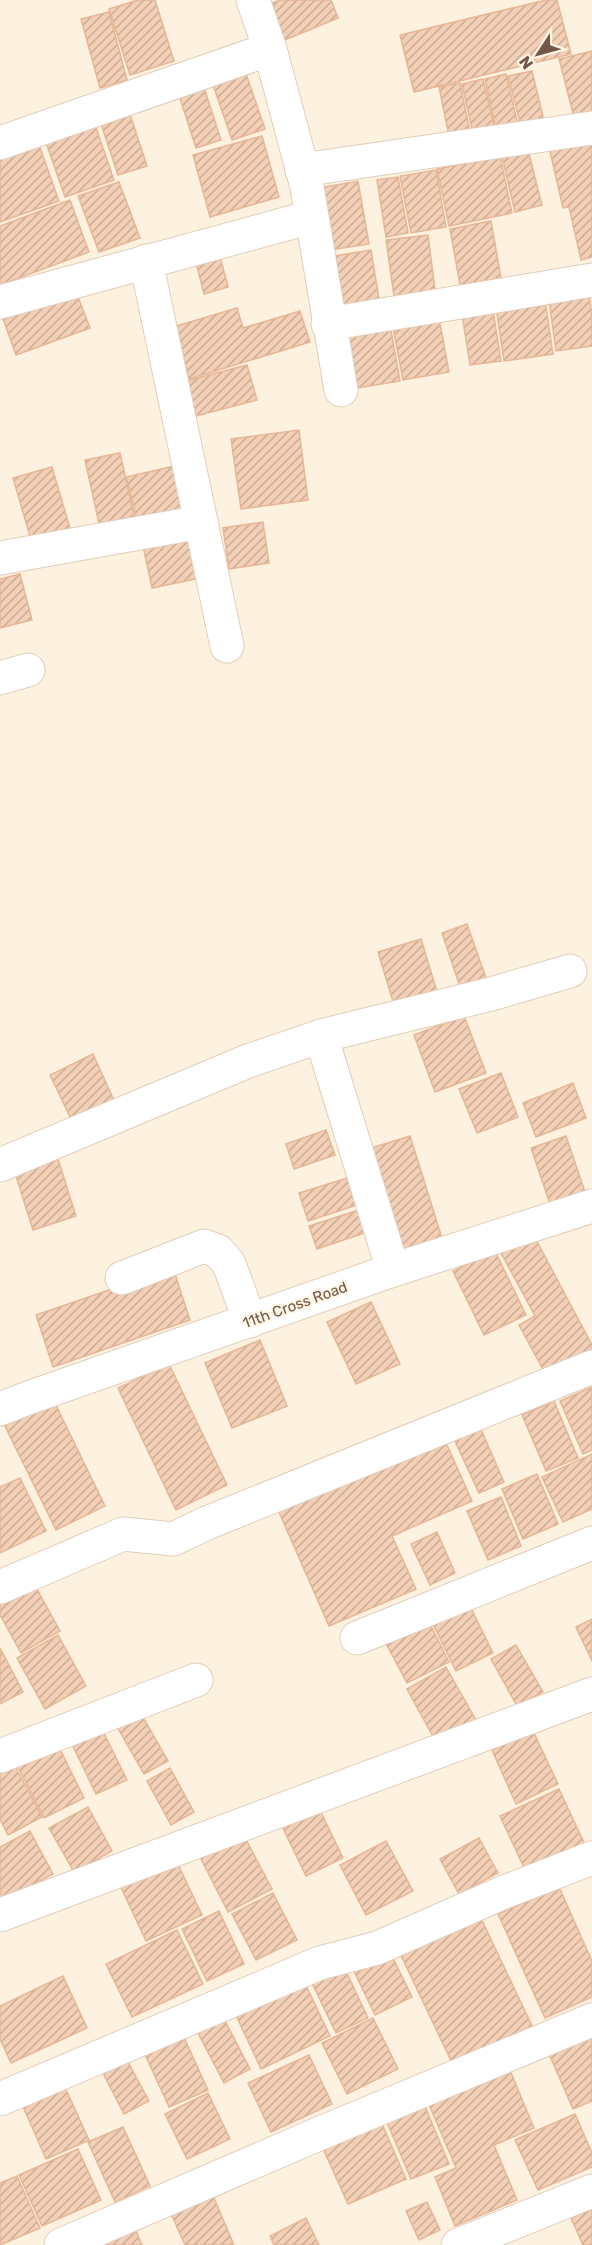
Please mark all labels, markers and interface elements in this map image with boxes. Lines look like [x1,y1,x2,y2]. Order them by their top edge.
north arrow [508,24,568,84]
text: N [515,52,537,73]
street label: 11th Cross Road [240,1278,350,1332]

